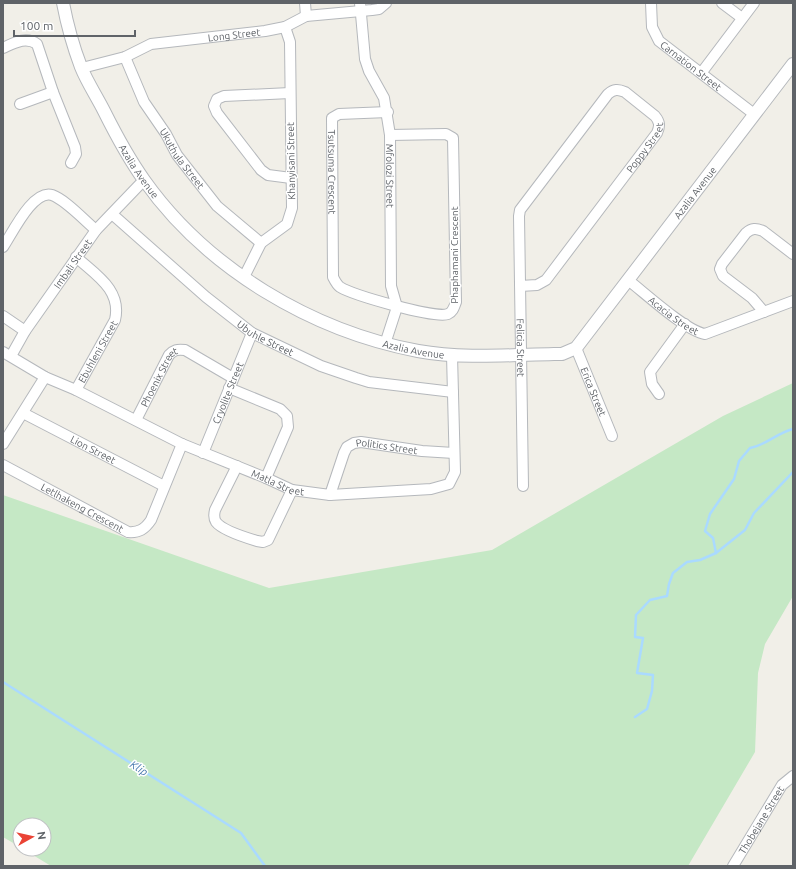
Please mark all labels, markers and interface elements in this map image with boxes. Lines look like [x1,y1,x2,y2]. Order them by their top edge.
scale bar [14,12,135,38]
text: 100 m [20,19,53,32]
street label: Long Street [207,26,261,43]
street label: Carnation Street [658,39,724,93]
street label: Khanyisani Street [285,122,297,200]
street label: Poppy Street [624,122,665,174]
street label: Ukuthula Street [158,126,207,191]
street label: Tsutsuma Crescent [327,129,338,214]
street label: Azalia Avenue [117,142,161,200]
street label: Mfolozi Street [385,144,396,208]
street label: Azalia Avenue [671,164,718,221]
street label: Phaphamani Crescent [449,206,460,304]
street label: Imbali Street [51,237,93,290]
street label: Acacia Street [647,294,701,337]
street label: Ebuhleni Street [76,318,119,385]
street label: Ubuhle Street [235,318,295,358]
street label: Felicia Street [515,318,527,377]
street label: Azalia Avenue [382,338,445,360]
street label: Phoenix Street [138,345,179,408]
street label: Cryolite Street [210,360,245,425]
street label: Erica Street [579,365,609,418]
street label: Lion Street [69,433,118,466]
street label: Politics Street [355,436,418,456]
street label: Matla Street [250,467,305,497]
street label: Letlhakeng Crescent [39,481,125,534]
water label: Klip [128,758,150,778]
street label: Thobejane Street [736,784,786,856]
north arrow [12,817,52,857]
text: N [35,831,48,841]

